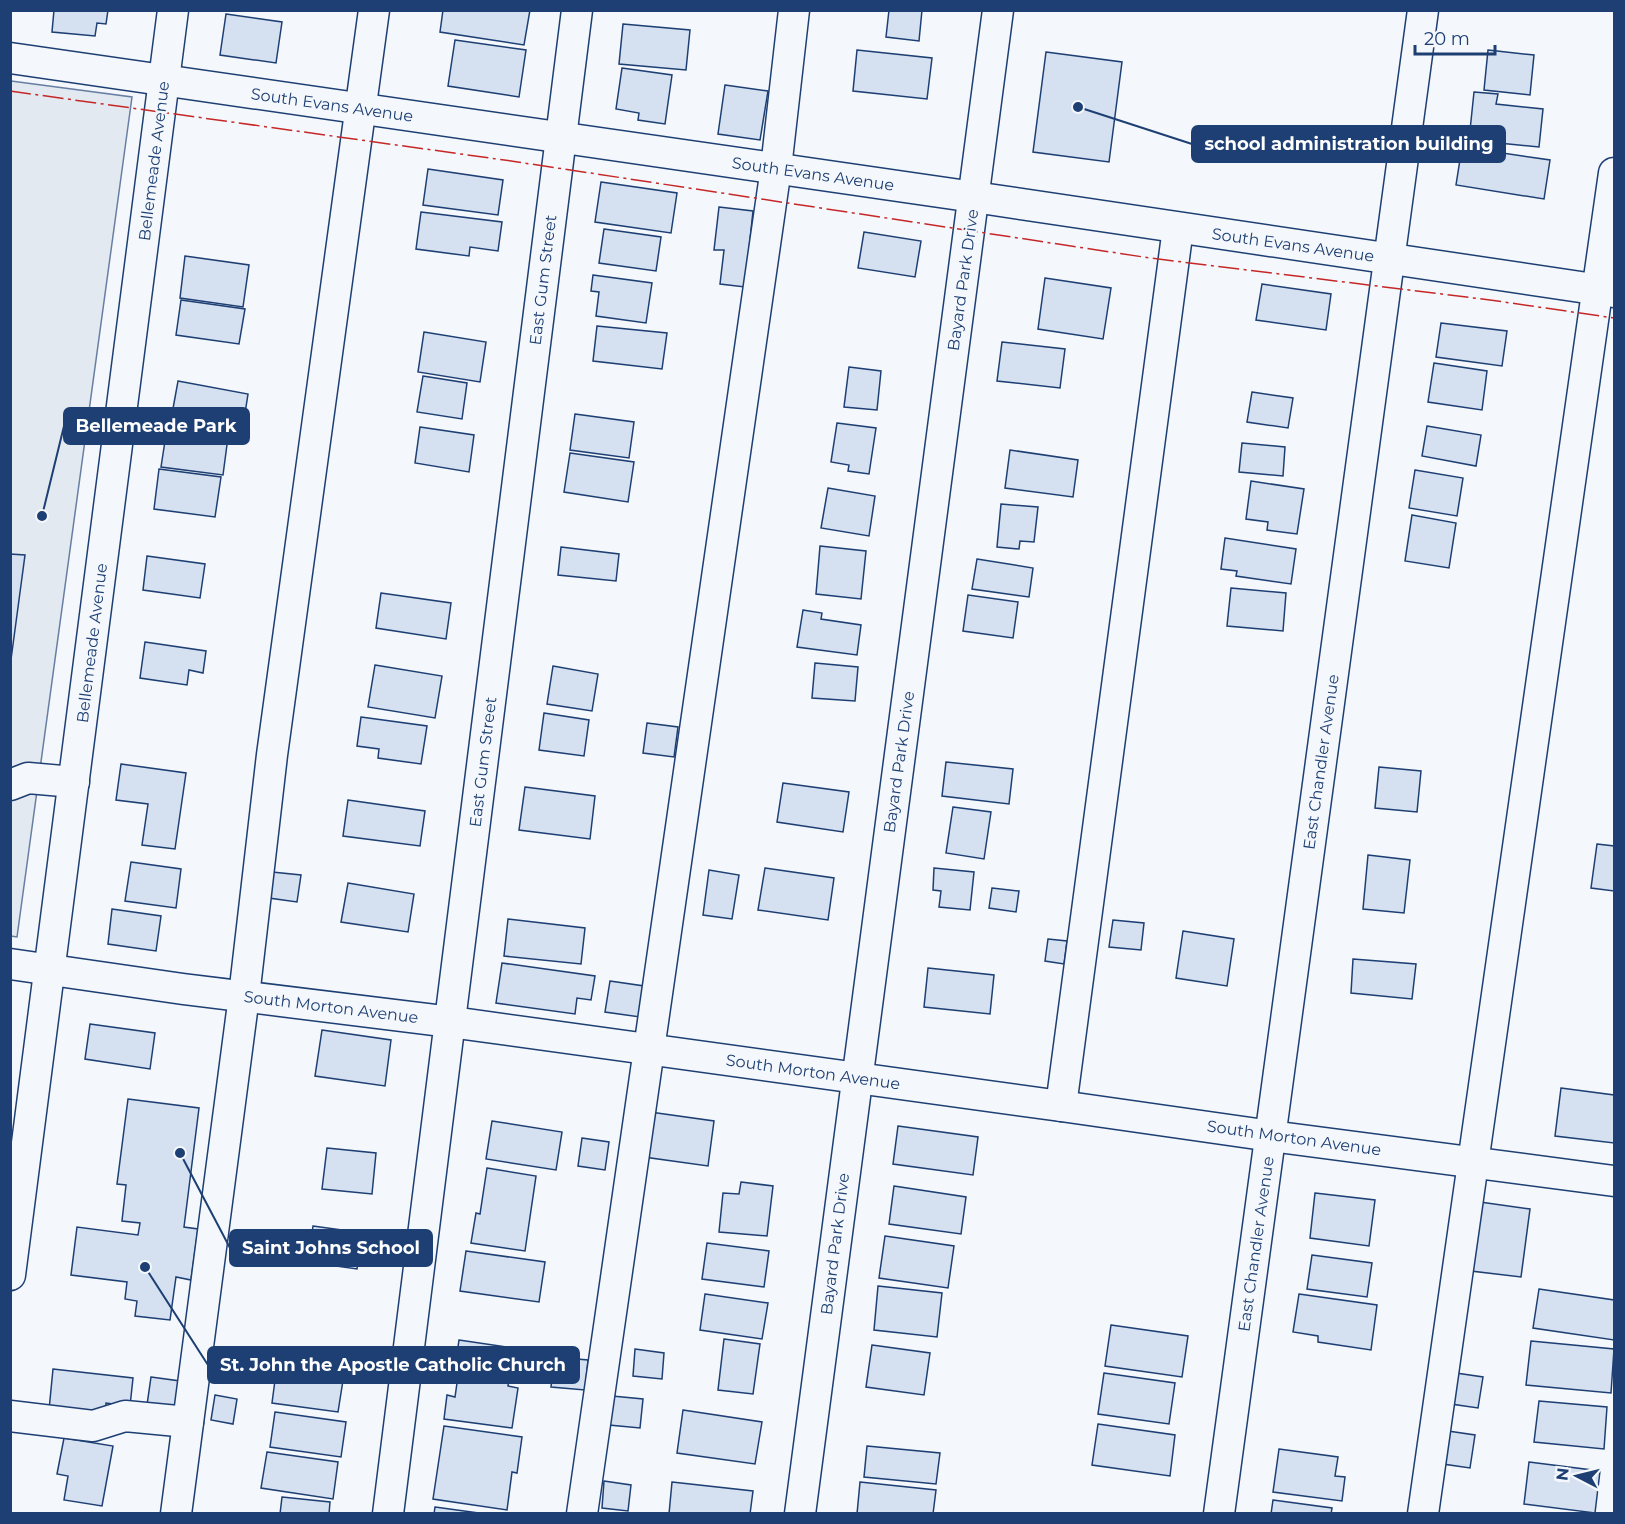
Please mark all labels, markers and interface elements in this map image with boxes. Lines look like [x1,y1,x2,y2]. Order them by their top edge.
scale bar [1415,18,1494,56]
text: 20 m [1424,28,1470,50]
street label: Bellemeade Avenue [135,80,173,242]
street label: South Evans Avenue [250,84,414,126]
callout: school administration building [1192,126,1505,162]
text: school administration building [1204,133,1494,155]
street label: South Evans Avenue [731,153,895,195]
street label: Bayard Park Drive [944,208,982,352]
street label: East Gum Street [526,213,560,346]
street label: South Evans Avenue [1211,224,1375,266]
callout: Bellemeade Park [64,408,249,444]
text: Bellemeade Park [76,415,237,437]
street label: Bellemeade Avenue [73,562,111,724]
street label: East Chandler Avenue [1299,673,1343,851]
street label: Bayard Park Drive [880,690,918,834]
street label: East Gum Street [466,695,500,828]
street label: South Morton Avenue [243,987,419,1027]
street label: South Morton Avenue [725,1050,901,1094]
street label: South Morton Avenue [1206,1116,1382,1160]
street label: East Chandler Avenue [1234,1155,1278,1333]
street label: Bayard Park Drive [817,1172,853,1316]
callout: Saint Johns School [230,1230,432,1266]
text: Saint Johns School [242,1237,420,1259]
callout: St. John the Apostle Catholic Church [208,1347,579,1383]
text: St. John the Apostle Catholic Church [220,1354,566,1376]
north arrow [1547,1446,1607,1506]
text: N [1552,1467,1573,1482]

